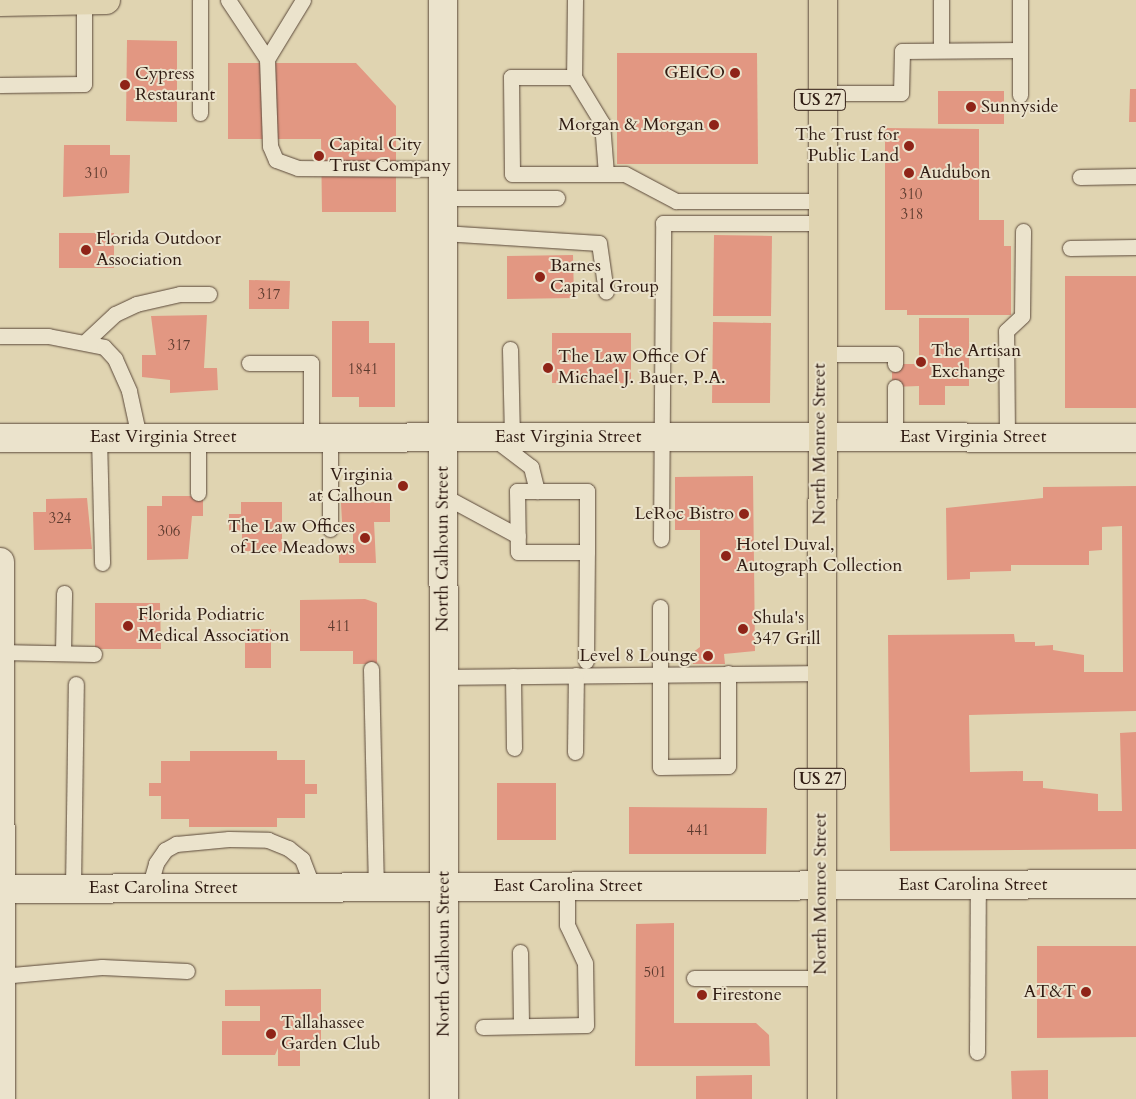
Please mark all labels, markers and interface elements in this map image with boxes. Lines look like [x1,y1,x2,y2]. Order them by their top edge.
place label: GEICO [664,62,725,84]
place label: Cypress Restaurant [135,64,215,106]
marker: GEICO [729,67,741,79]
marker: Cypress Restaurant [119,79,131,91]
road number: US 27 [794,86,846,114]
place label: Sunnyside [981,96,1059,118]
marker: Sunnyside [965,101,977,113]
place label: Morgan & Morgan [558,114,704,136]
marker: Morgan & Morgan [708,119,720,131]
place label: The Trust for Public Land [795,125,899,168]
place label: Capital City Trust Company [329,135,451,178]
marker: The Trust for Public Land [903,140,915,152]
marker: Capital City Trust Company [313,150,325,162]
place label: Audubon [919,162,991,184]
house number: 310 [84,165,108,183]
marker: Audubon [903,167,915,179]
house number: 310 [899,186,923,204]
house number: 318 [900,206,924,224]
place label: Florida Outdoor Association [96,229,221,272]
marker: Florida Outdoor Association [80,244,92,256]
place label: Barnes Capital Group [550,256,659,298]
marker: Barnes Capital Group [534,271,546,283]
house number: 317 [257,286,281,304]
house number: 317 [167,337,191,355]
place label: The Artisan Exchange [931,341,1021,384]
place label: The Law Office Of Michael J. Bauer, P.A. [558,347,726,389]
marker: The Artisan Exchange [915,356,927,368]
house number: 1841 [348,361,378,379]
marker: The Law Office Of Michael J. Bauer, P.A. [542,362,554,374]
street label: North Monroe Street [809,363,831,525]
street label: East Virginia Street [90,426,236,448]
street label: East Virginia Street [495,426,641,448]
street label: East Virginia Street [900,426,1046,448]
place label: Virginia at Calhoun [309,465,393,508]
street label: North Calhoun Street [432,466,454,632]
marker: Virginia at Calhoun [397,480,409,492]
place label: LeRoc Bistro [634,503,734,525]
marker: LeRoc Bistro [738,508,750,520]
house number: 324 [48,510,72,528]
place label: The Law Offices of Lee Meadows [227,517,355,560]
house number: 306 [157,523,181,541]
marker: The Law Offices of Lee Meadows [359,532,371,544]
place label: Hotel Duval, Autograph Collection [736,535,903,578]
marker: Hotel Duval, Autograph Collection [720,550,732,562]
place label: Florida Podiatric Medical Association [138,605,290,648]
place label: Shula's 347 Grill [753,608,821,650]
house number: 411 [327,618,351,636]
marker: Florida Podiatric Medical Association [122,620,134,632]
marker: Shula's 347 Grill [737,623,749,635]
place label: Level 8 Lounge [579,645,698,667]
marker: Level 8 Lounge [702,650,714,662]
road number: US 27 [794,766,846,792]
street label: North Monroe Street [810,813,832,975]
house number: 441 [686,822,710,840]
street label: North Calhoun Street [433,871,455,1037]
street label: East Carolina Street [898,874,1048,896]
street label: East Carolina Street [493,875,643,897]
street label: East Carolina Street [88,877,238,899]
house number: 501 [643,964,667,982]
place label: AT&T [1023,981,1076,1003]
place label: Firestone [712,984,782,1006]
marker: AT&T [1080,986,1092,998]
marker: Firestone [696,989,708,1001]
place label: Tallahassee Garden Club [281,1013,380,1056]
marker: Tallahassee Garden Club [265,1028,277,1040]

